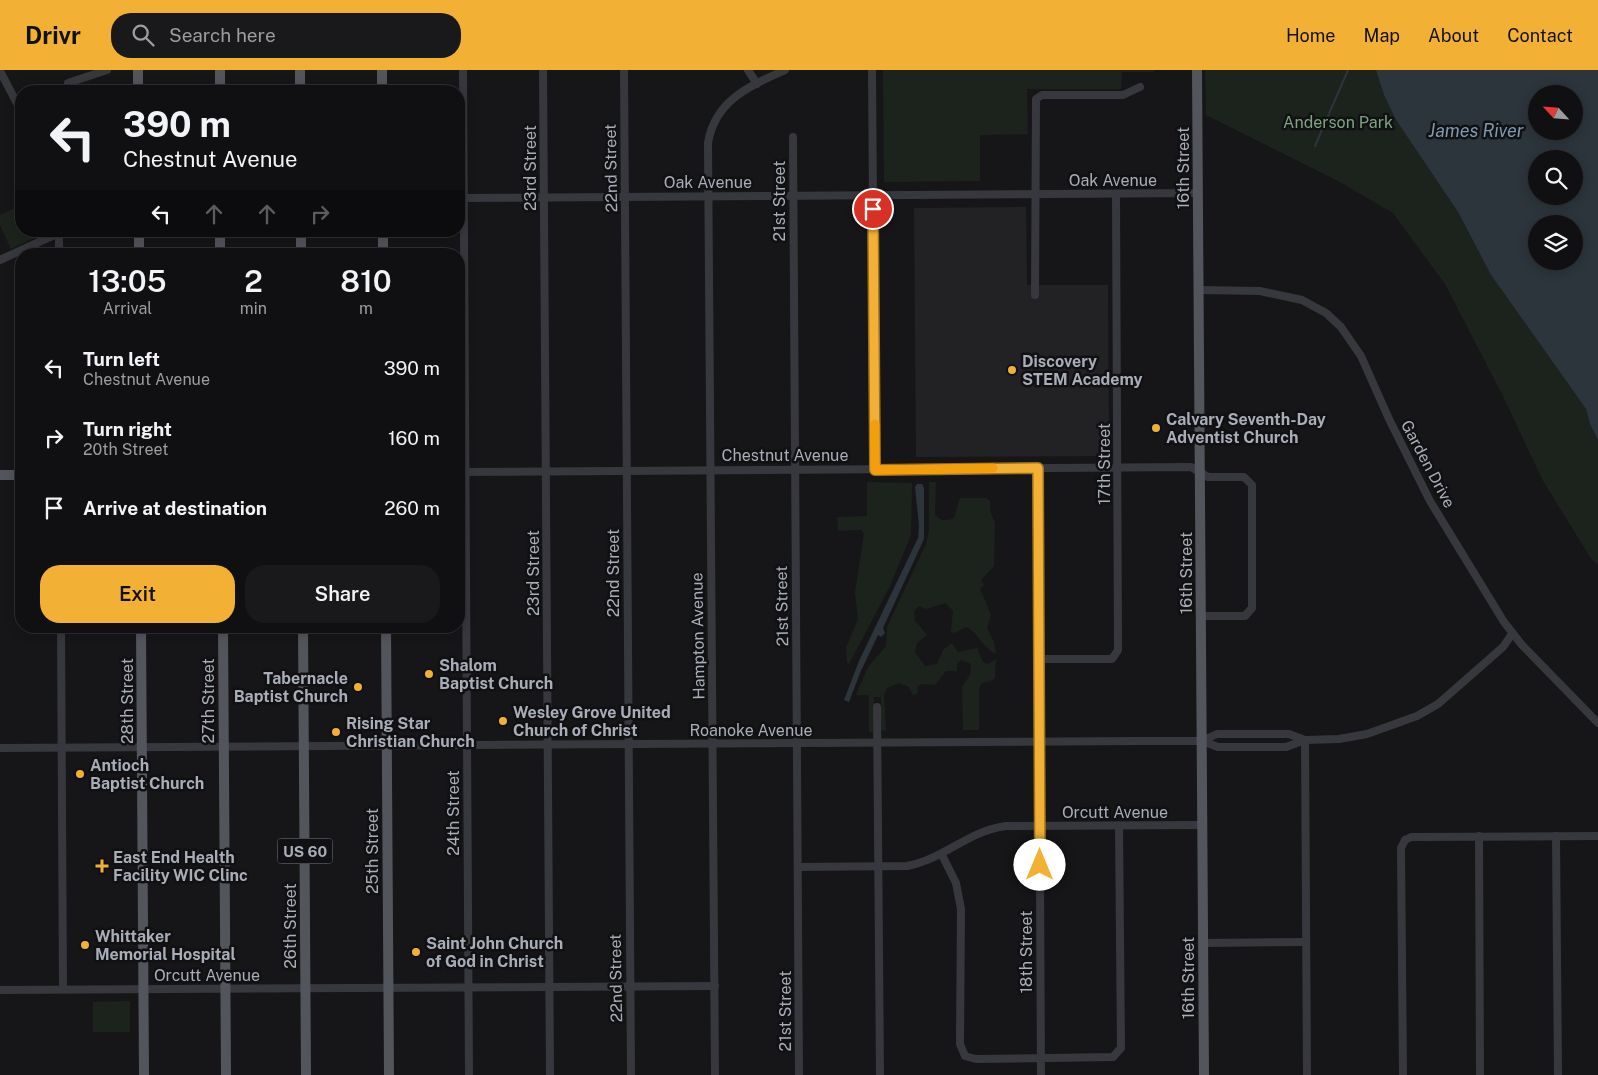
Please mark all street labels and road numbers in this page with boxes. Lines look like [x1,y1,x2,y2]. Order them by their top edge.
street label: 22nd Street [601,124,621,212]
street label: 23rd Street [521,125,540,211]
street label: 16th Street [1174,127,1193,209]
street label: 21st Street [770,161,789,241]
street label: Oak Avenue [1069,171,1157,190]
street label: Oak Avenue [664,173,752,192]
street label: Garden Drive [1397,417,1459,511]
street label: 17th Street [1095,423,1114,505]
street label: Chestnut Avenue [722,446,848,465]
street label: 22nd Street [604,529,623,617]
street label: 23rd Street [524,530,543,616]
street label: 16th Street [1177,532,1196,614]
street label: 21st Street [772,565,792,647]
street label: Hampton Avenue [687,572,709,700]
street label: 28th Street [118,658,137,744]
street label: 27th Street [199,658,218,744]
street label: Roanoke Avenue [689,721,813,740]
street label: 24th Street [444,770,463,856]
street label: Orcutt Avenue [1062,803,1168,822]
street label: 25th Street [363,808,382,894]
road number: US 60 [278,838,332,864]
street label: 26th Street [281,883,300,969]
street label: 18th Street [1017,911,1036,993]
street label: 22nd Street [606,934,626,1022]
street label: 16th Street [1179,937,1198,1019]
street label: Orcutt Avenue [154,966,260,985]
street label: 21st Street [776,971,795,1051]

